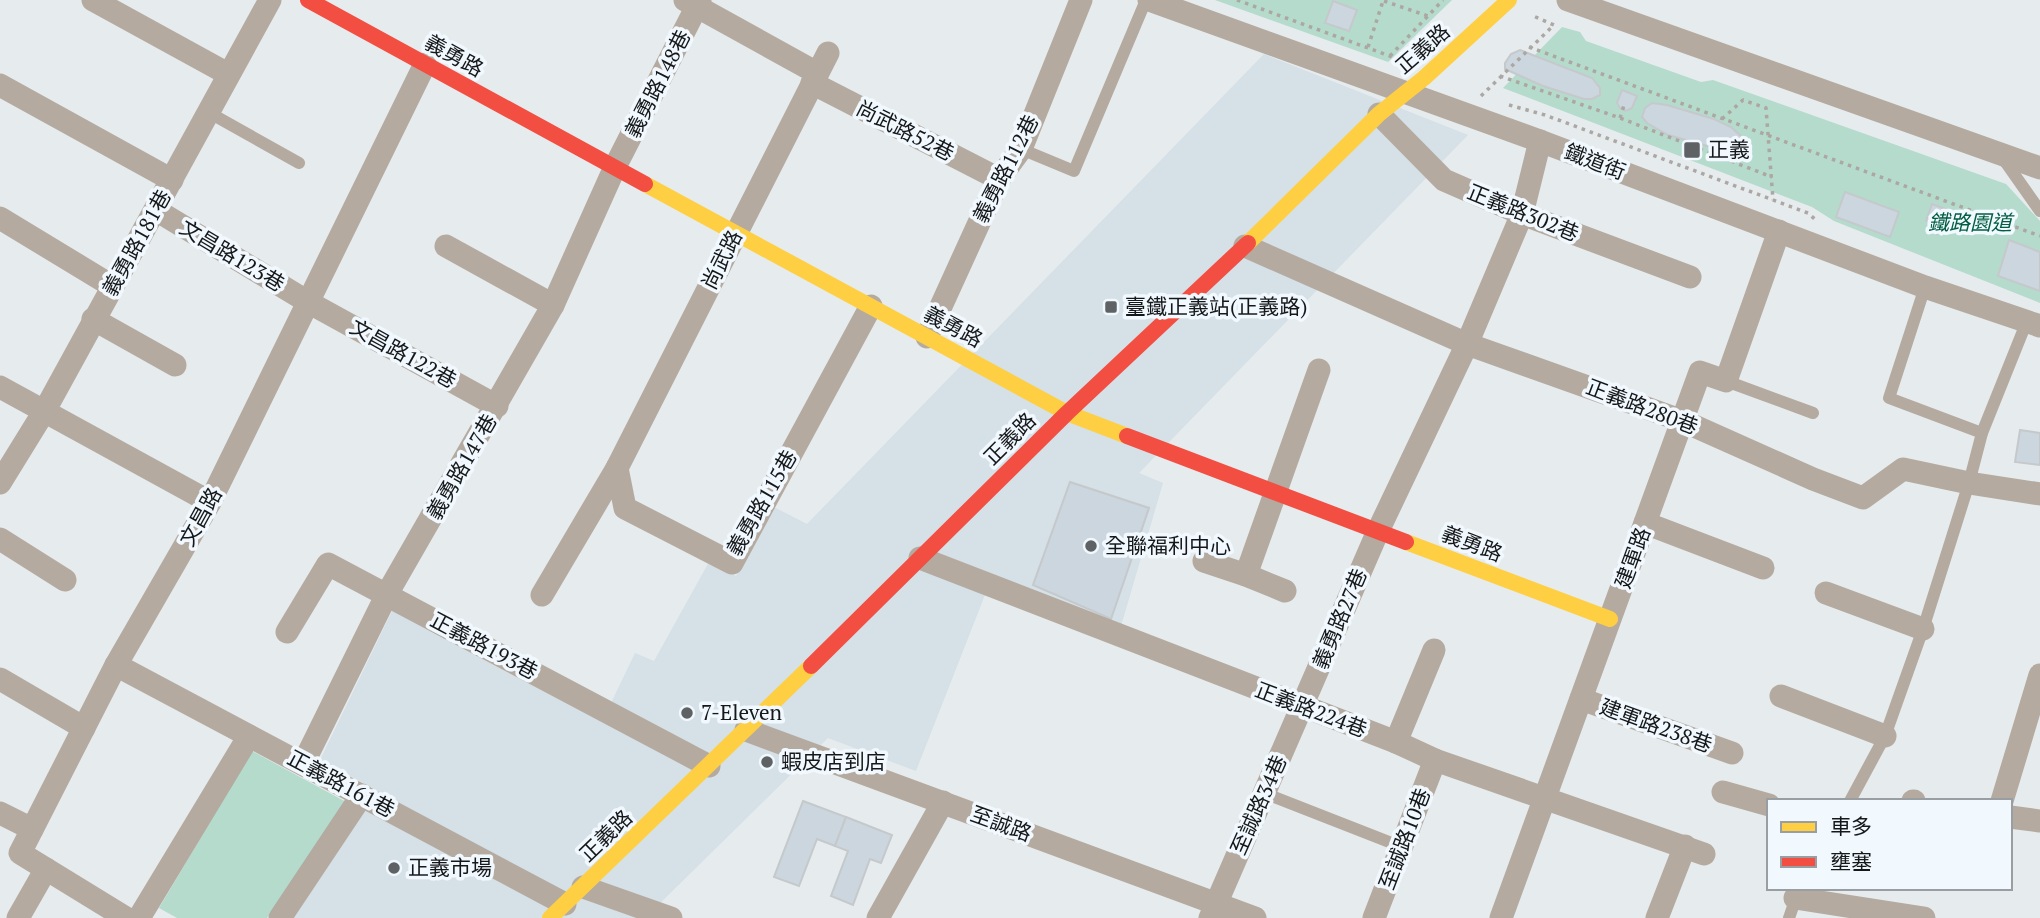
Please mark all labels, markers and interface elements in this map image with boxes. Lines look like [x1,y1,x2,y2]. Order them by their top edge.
street label: 正義路 [1389,17,1455,79]
street label: 義勇路148巷 [618,25,696,142]
street label: 義勇路 [420,28,489,83]
street label: 尚武路52巷 [852,93,959,167]
street label: 義勇路112巷 [966,110,1044,227]
place label: 正義 [1708,135,1750,163]
street label: 鐵道街 [1561,137,1630,185]
marker: 正義 [1682,140,1702,160]
street label: 正義路302巷 [1464,177,1583,247]
street label: 義勇路181巷 [95,184,177,301]
park label: 鐵路園道 [1928,208,2015,236]
street label: 文昌路123巷 [175,213,290,297]
street label: 尚武路 [694,225,748,294]
place label: 臺鐵正義站(正義路) [1125,292,1307,320]
street label: 義勇路 [919,299,988,353]
marker: 臺鐵正義站(正義路) [1103,299,1119,315]
street label: 文昌路122巷 [345,312,462,394]
street label: 正義路280巷 [1582,372,1702,440]
street label: 正義路 [977,406,1041,470]
street label: 義勇路147巷 [420,409,503,524]
street label: 義勇路115巷 [720,445,803,560]
street label: 文昌路 [173,482,228,551]
street label: 義勇路 [1438,519,1507,567]
street label: 建軍路 [1608,523,1656,592]
place label: 全聯福利中心 [1105,531,1231,559]
marker: 全聯福利中心 [1083,538,1099,554]
street label: 義勇路27巷 [1305,564,1373,673]
street label: 正義路193巷 [426,605,543,685]
street label: 正義路224巷 [1251,675,1371,743]
street label: 建軍路238巷 [1596,692,1716,758]
place label: 7-Eleven [701,698,783,726]
marker: 7-Eleven [679,705,695,721]
street label: 正義路161巷 [283,743,400,823]
place label: 蝦皮店到店 [781,747,886,775]
street label: 至誠路34巷 [1224,750,1293,859]
marker: 蝦皮店到店 [759,754,775,770]
street label: 至誠路10巷 [1372,784,1436,893]
street label: 至誠路 [967,799,1036,847]
legend [1767,799,2012,890]
street label: 正義路 [573,803,638,867]
text: 車多 [1830,812,1872,840]
text: 壅塞 [1830,847,1872,875]
place label: 正義市場 [408,853,492,881]
marker: 正義市場 [386,860,402,876]

